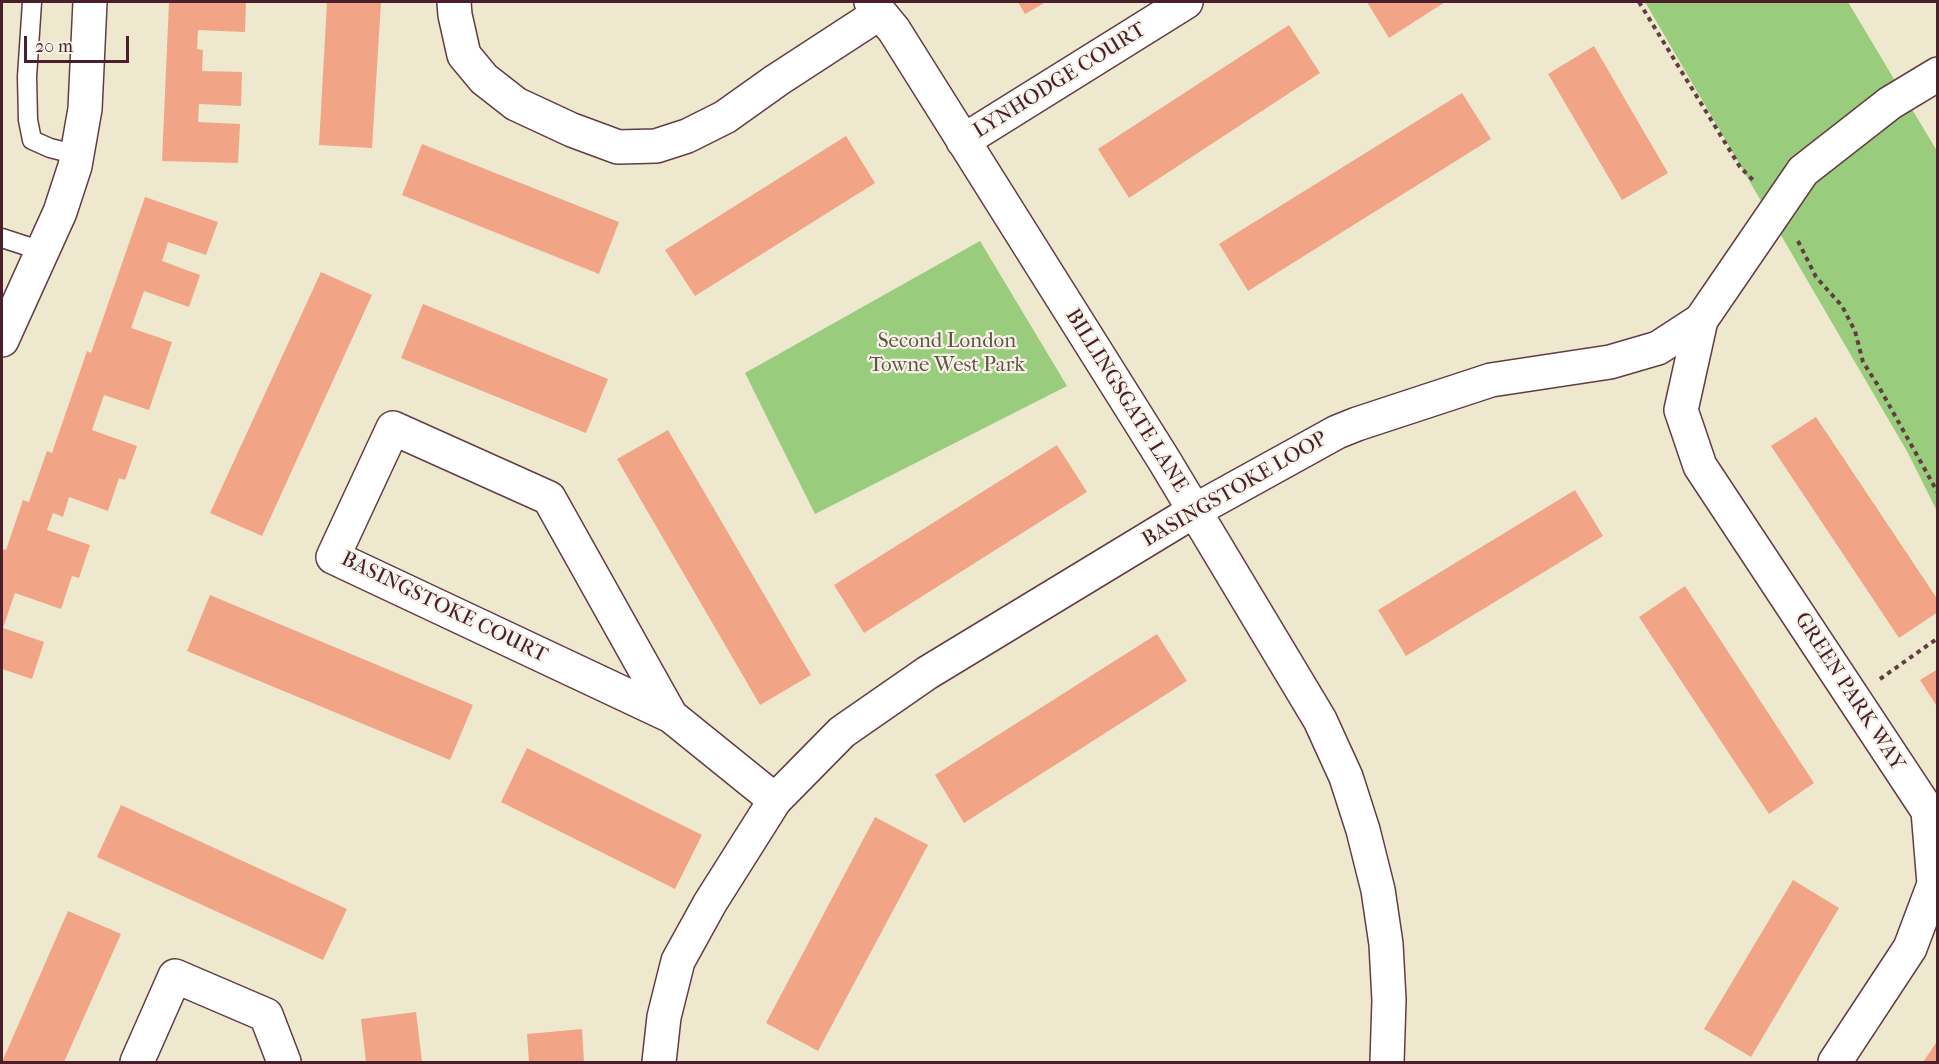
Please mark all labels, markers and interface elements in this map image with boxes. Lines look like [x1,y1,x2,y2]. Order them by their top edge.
street label: LYNHODGE COURT [969,18,1151,144]
scale bar [27,24,132,62]
text: 20 m [35,36,73,57]
street label: BILLINGSGATE LANE [1059,305,1193,497]
park label: Second London Towne West Park [869,329,1025,379]
street label: BASINGSTOKE LOOP [1138,427,1332,553]
street label: BASINGSTOKE COURT [337,547,551,669]
street label: GREEN PARK WAY [1789,608,1909,776]

